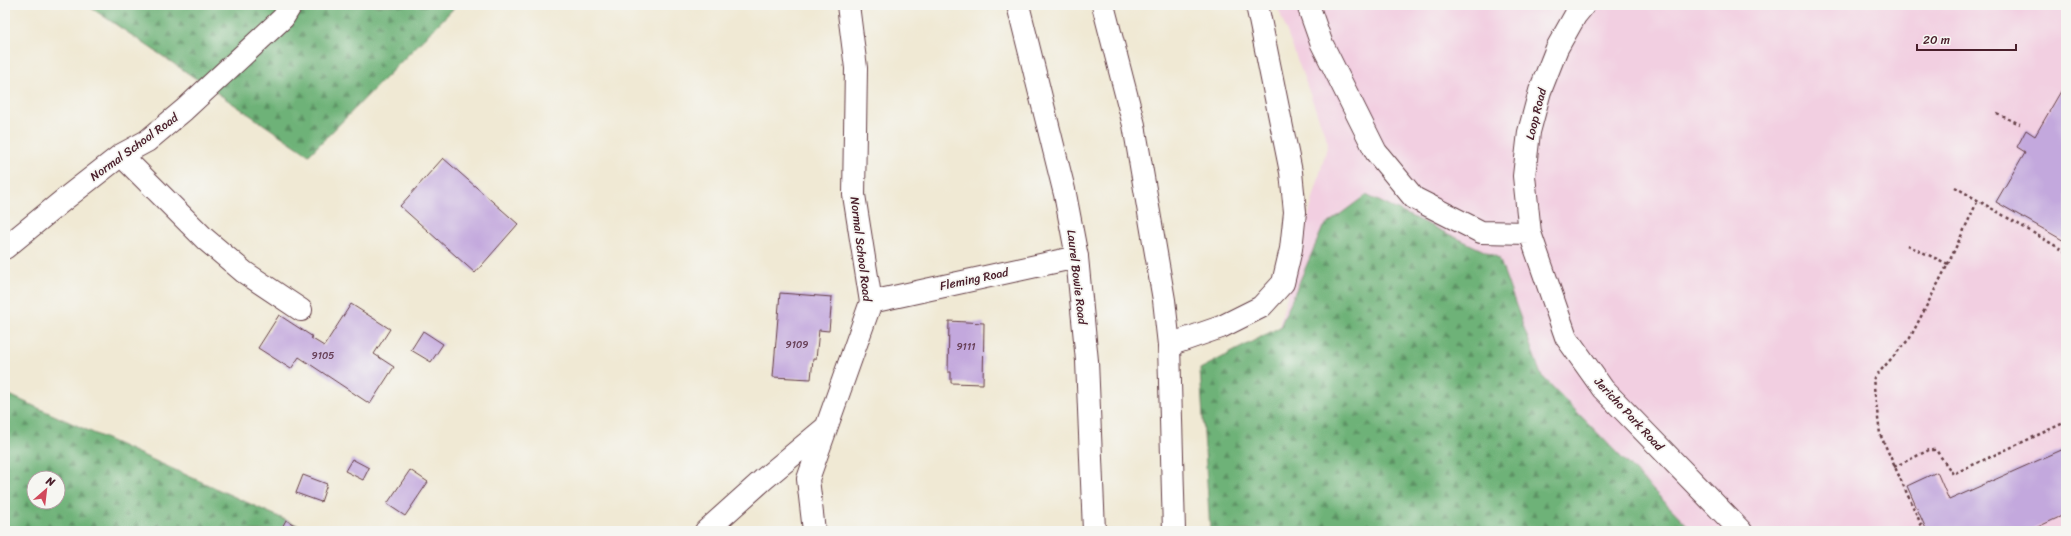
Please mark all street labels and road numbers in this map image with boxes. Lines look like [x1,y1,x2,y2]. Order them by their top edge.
street label: Loop Road [1519,85,1553,142]
street label: Normal School Road [85,106,184,187]
street label: Normal School Road [844,195,879,304]
street label: Laurel Bowie Road [1060,228,1094,327]
street label: Fleming Road [938,261,1011,297]
street label: Jericho Park Road [1588,371,1670,457]

